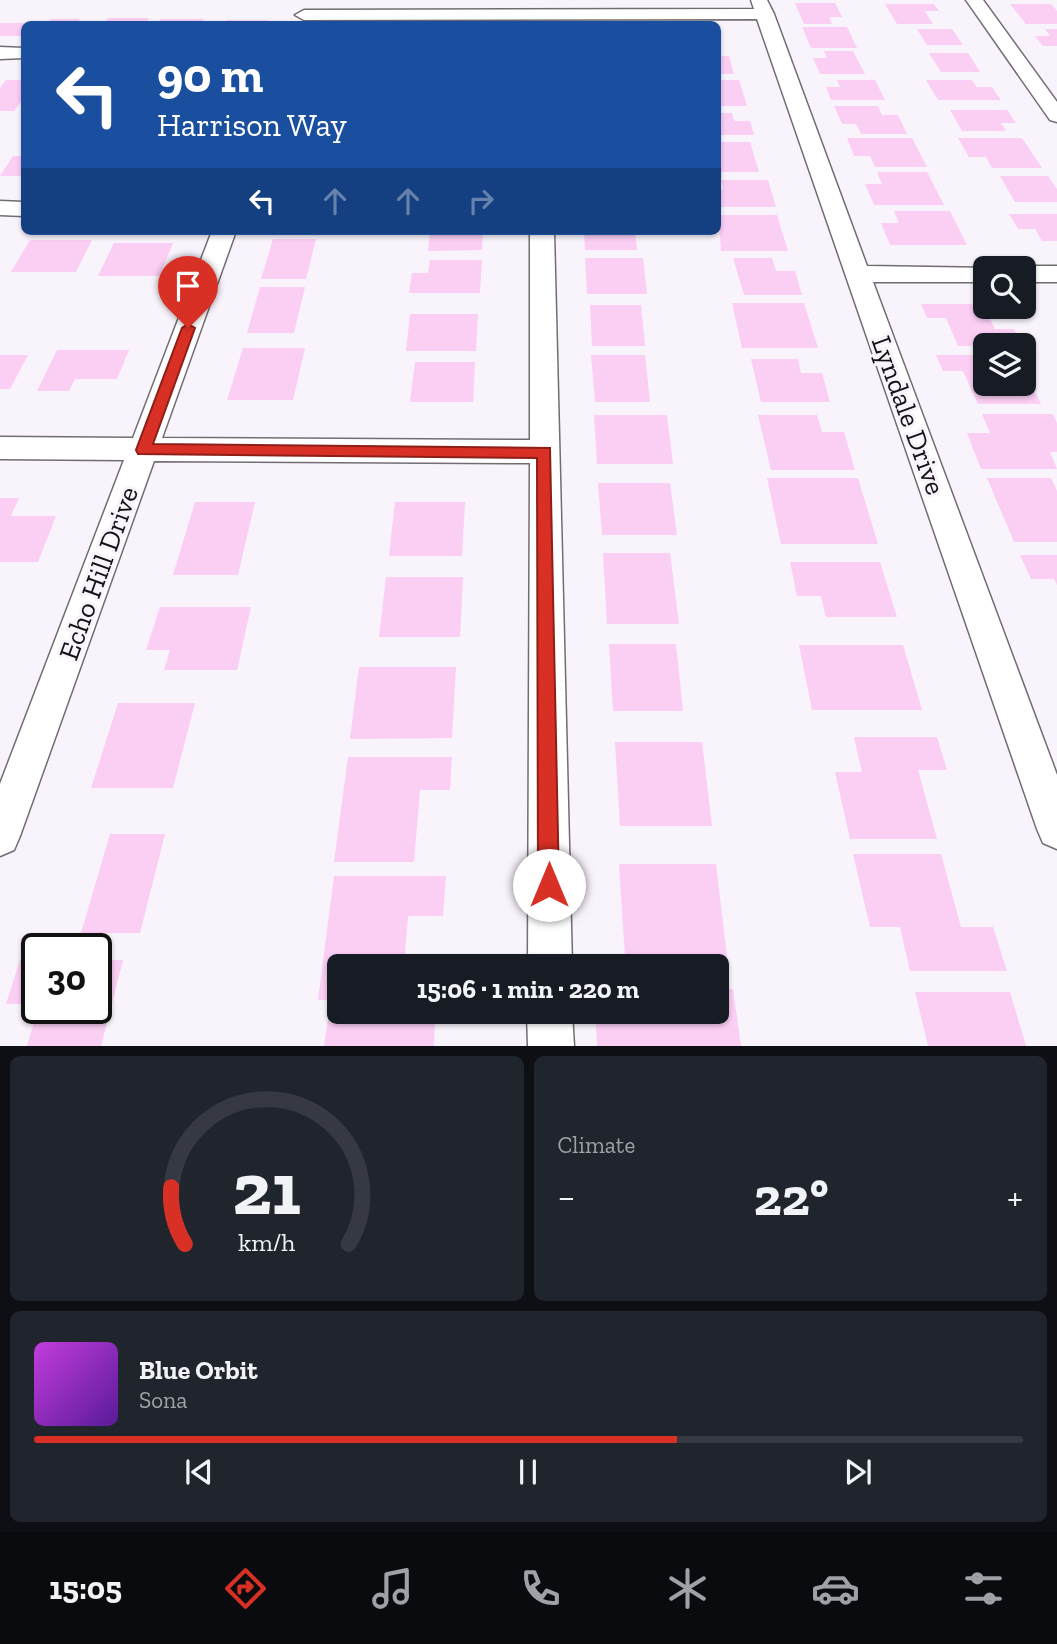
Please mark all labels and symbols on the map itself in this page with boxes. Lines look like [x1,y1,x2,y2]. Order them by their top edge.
pin [158,256,218,328]
street label: Lyndale Drive [865,331,952,499]
street label: Echo Hill Drive [52,482,145,664]
position arrow [512,848,586,922]
speed limit sign: 30 [21,933,112,1024]

